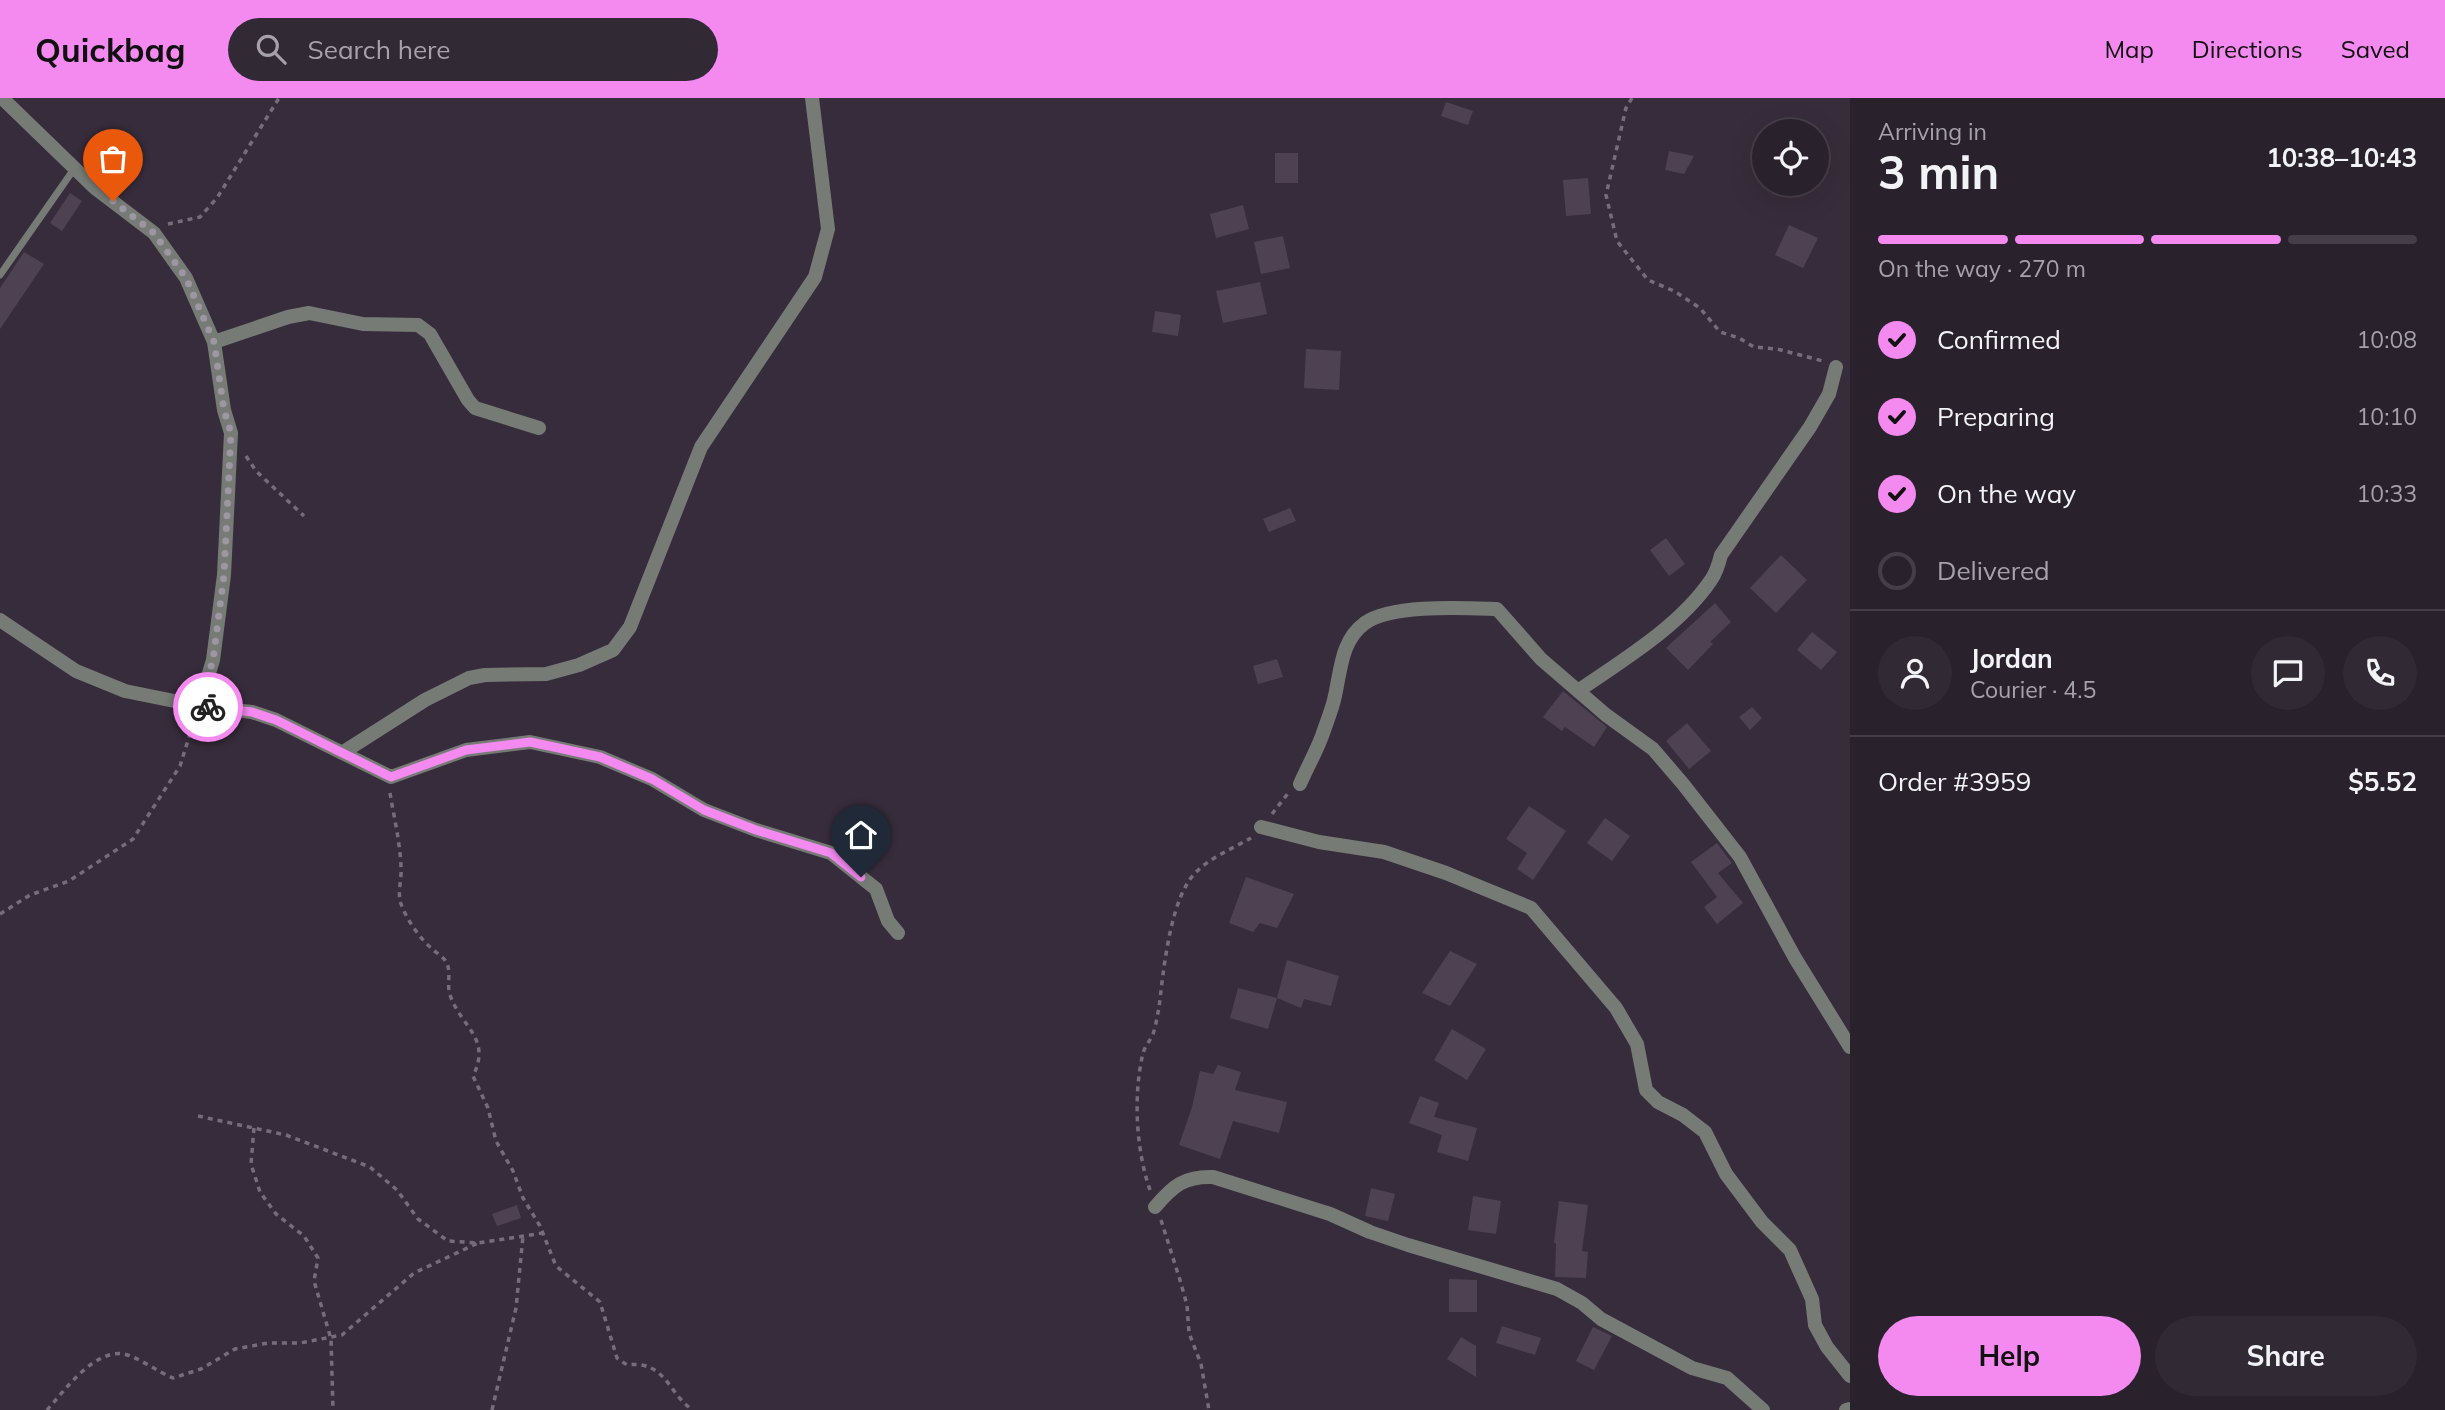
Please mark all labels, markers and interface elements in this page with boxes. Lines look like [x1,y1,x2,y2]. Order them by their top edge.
search box [228,18,718,81]
text: Quickbag [35,29,186,70]
icon: search [252,30,290,68]
text: Search here [308,33,450,66]
text: Map [2104,34,2154,64]
text: Directions [2192,34,2303,64]
text: Saved [2341,34,2410,64]
text: Arriving in [1878,117,1987,146]
map controls [1752,119,1829,196]
button: locate [1752,119,1829,196]
pin [83,129,143,201]
icon: bag [94,140,132,178]
text: 10:38–10:43 [2266,141,2417,174]
text: 3 min [1878,143,1999,201]
text: On the way · 270 m [1878,254,2086,283]
icon: check [1878,321,1916,359]
text: Confirmed [1937,323,2061,356]
text: 10:08 [2357,325,2417,354]
icon: check [1878,398,1916,436]
text: Preparing [1937,400,2055,433]
text: 10:10 [2357,402,2417,431]
icon: check [1878,475,1916,513]
text: On the way [1937,477,2076,510]
text: 10:33 [2357,479,2417,508]
text: Delivered [1937,554,2050,587]
button: person [1878,636,1952,710]
button: chat [2251,636,2325,710]
button: phone [2343,636,2417,710]
text: Jordan [1970,642,2053,675]
courier [173,672,243,742]
text: Courier · 4.5 [1970,675,2096,704]
icon: bike [189,688,227,726]
text: Order #3959 [1878,765,2031,798]
text: $5.52 [2348,765,2417,798]
pin [831,805,891,877]
icon: home [842,816,880,854]
button: Help [1878,1316,2141,1396]
button: Share [2155,1316,2417,1396]

